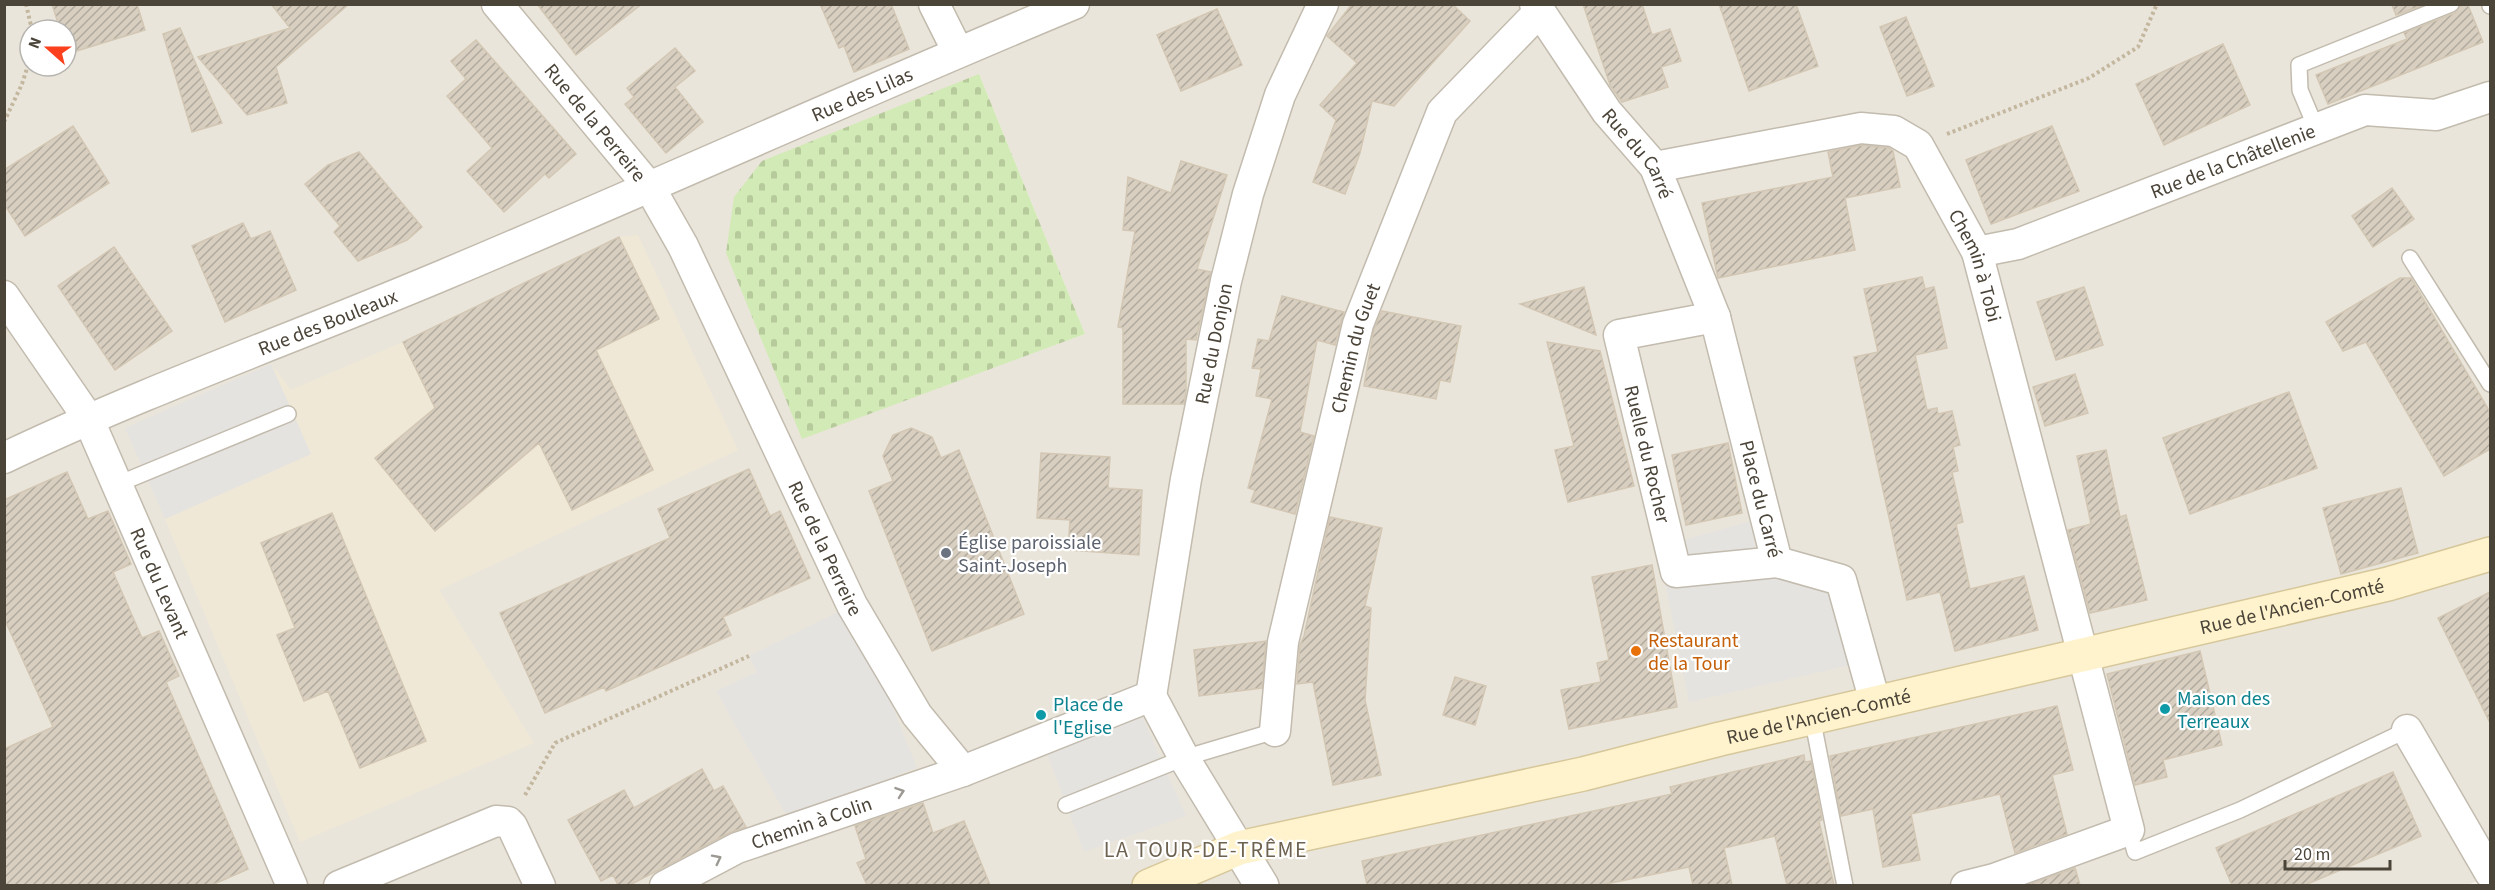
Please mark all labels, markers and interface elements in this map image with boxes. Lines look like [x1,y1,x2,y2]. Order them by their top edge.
north arrow [18,18,78,78]
text: N [23,34,47,52]
street label: Rue de la Perreire [537,58,652,188]
street label: Rue des Lilas [807,61,917,129]
street label: Rue du Carré [1595,102,1679,203]
street label: Rue de la Châtellenie [2146,117,2320,207]
street label: Chemin à Tobi [1941,204,2008,325]
street label: Chemin du Guet [1324,279,1388,416]
street label: Rue du Donjon [1188,281,1240,407]
street label: Rue des Bouleaux [254,283,402,363]
street label: Ruelle du Rocher [1617,382,1677,526]
street label: Place du Carré [1732,437,1788,561]
street label: Rue de la Perreire [780,476,869,622]
street label: Rue du Levant [122,523,196,643]
place label: Église paroissiale Saint-Joseph [958,529,1101,580]
marker: Église paroissiale Saint-Joseph [939,546,953,560]
street label: Rue de l'Ancien-Comté [2197,572,2387,642]
place label: Restaurant de la Tour [1648,627,1739,678]
marker: Restaurant de la Tour [1629,644,1643,658]
street label: Rue de l'Ancien-Comté [1724,682,1914,752]
place label: Maison des Terreaux [2177,685,2270,736]
place label: Place de l'Eglise [1053,691,1123,742]
marker: Maison des Terreaux [2158,702,2172,716]
marker: Place de l'Eglise [1034,708,1048,722]
one-way arrow [894,787,905,800]
street label: Chemin à Colin [748,790,876,857]
scale bar [2285,833,2390,871]
district label: LA TOUR-DE-TRÊME [1104,834,1308,866]
text: 20 m [2294,842,2330,867]
one-way arrow [711,854,722,866]

